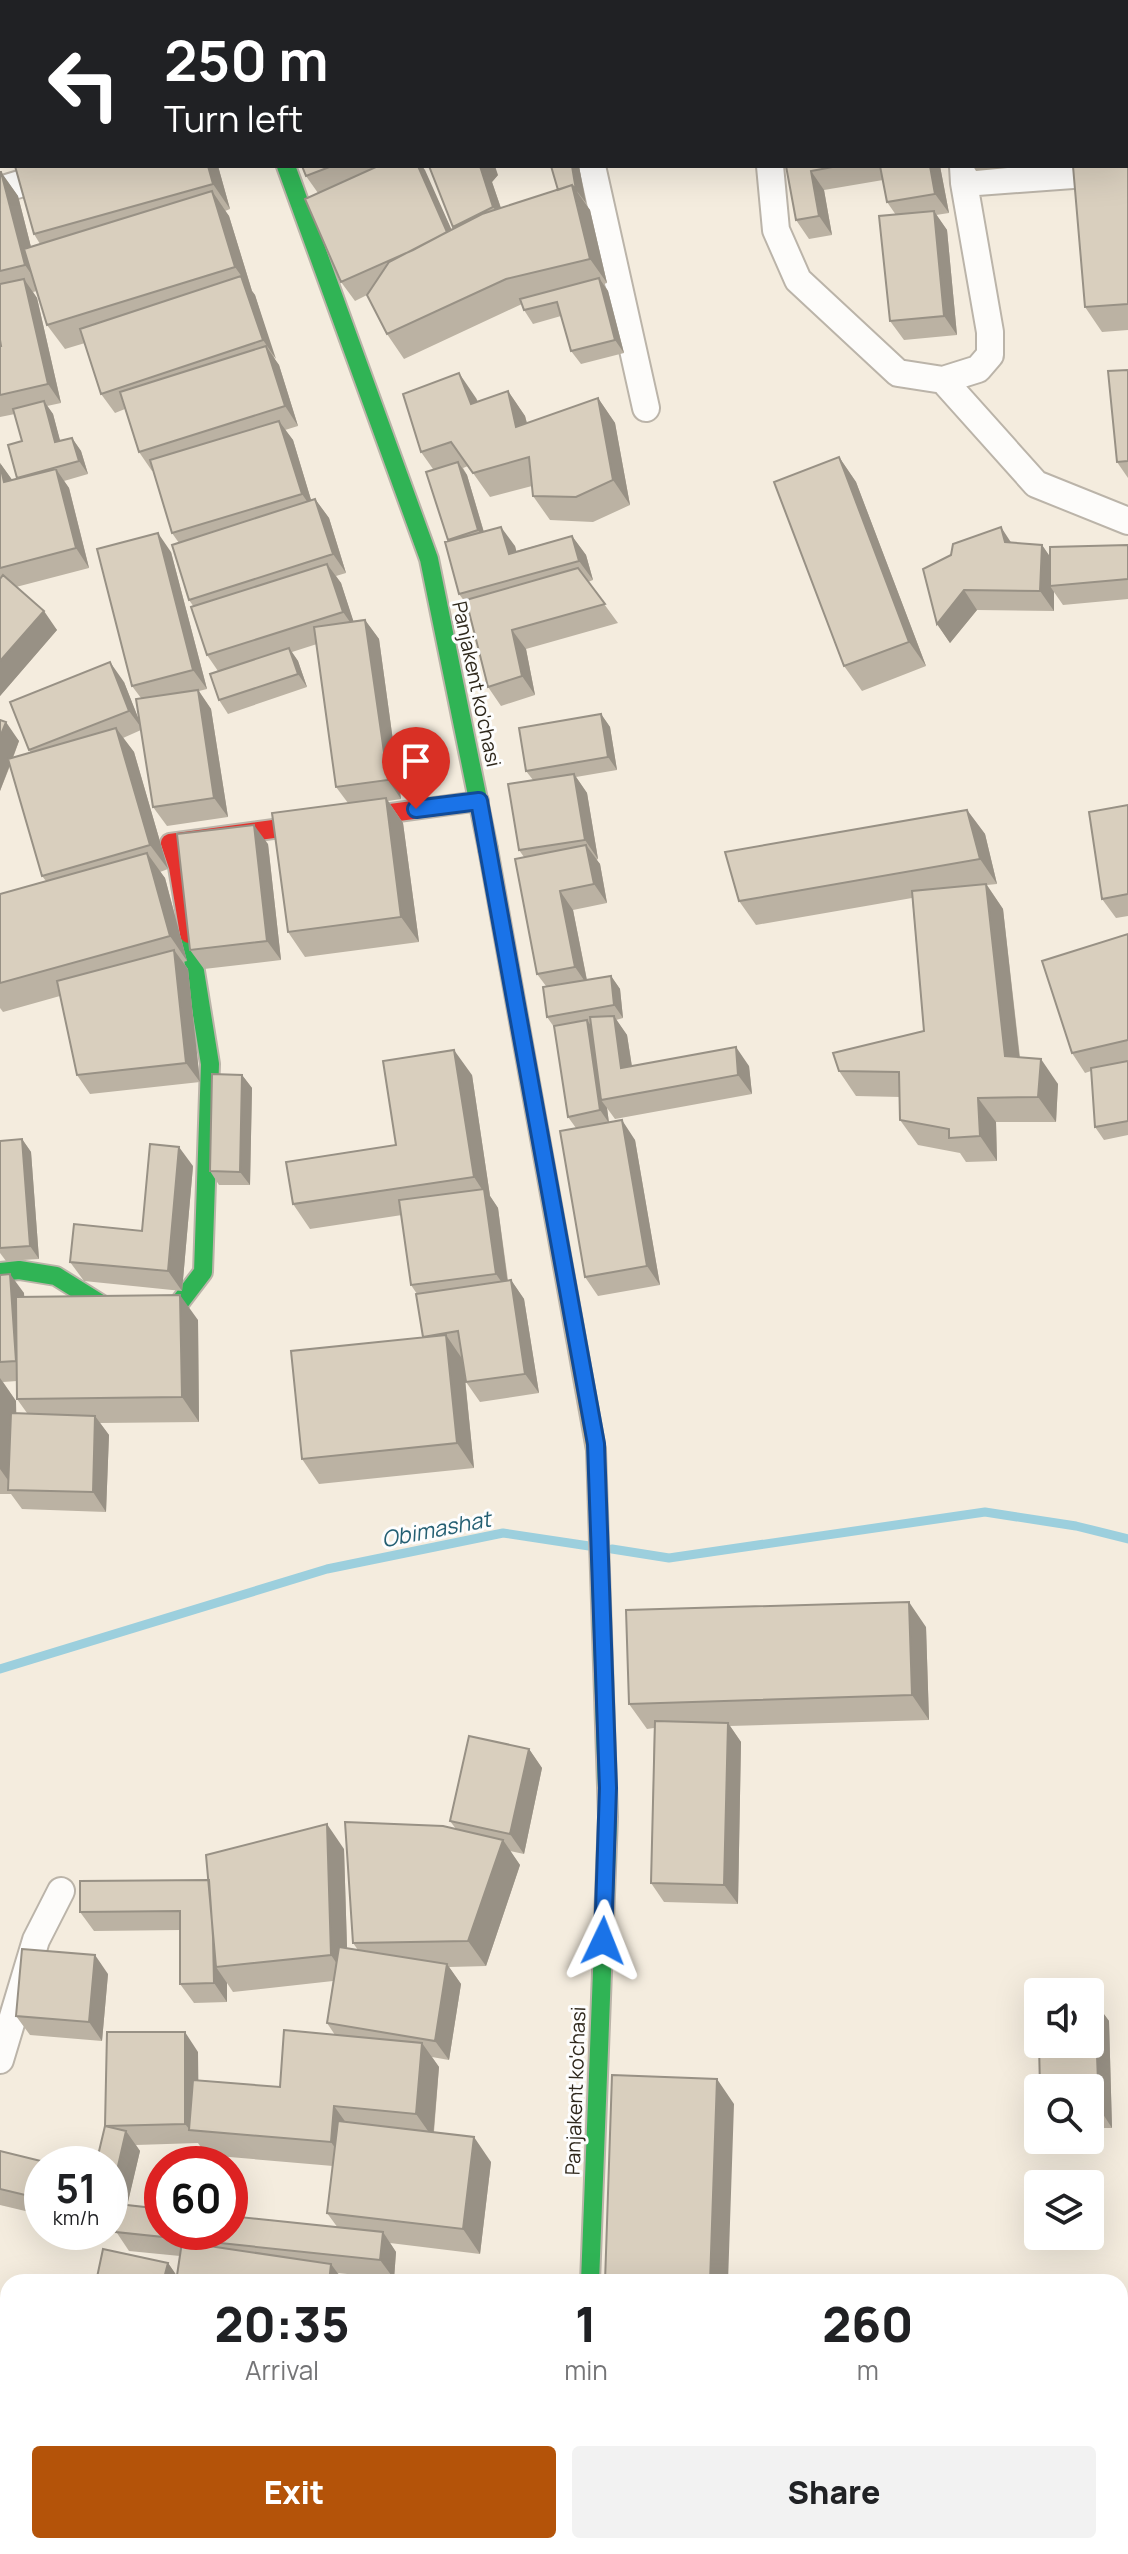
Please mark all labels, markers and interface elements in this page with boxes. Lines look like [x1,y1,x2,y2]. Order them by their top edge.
text: 250 m [164,21,329,98]
icon: left [32,32,136,136]
text: Turn left [164,94,303,143]
street label: Panjakent ko'chasi [446,599,508,769]
pin [382,727,450,809]
icon: arrive [394,739,438,783]
water label: Obimashat [379,1503,495,1554]
position arrow [561,1899,645,1983]
map controls [1024,1978,1104,2250]
button: sound [1024,1978,1104,2058]
street label: Panjakent ko'chasi [559,2006,591,2176]
button: search [1024,2074,1104,2154]
speed limit sign: 60 [144,2146,248,2250]
text: 51 [56,2160,96,2215]
button: layers [1024,2170,1104,2250]
text: km/h [53,2204,99,2231]
text: 20:35 [215,2291,350,2356]
text: 1 [575,2291,597,2356]
text: 260 [822,2291,913,2356]
text: Arrival [245,2352,319,2388]
text: min [564,2352,608,2388]
text: m [857,2352,879,2388]
button: Exit [32,2446,556,2538]
button: Share [572,2446,1096,2538]

